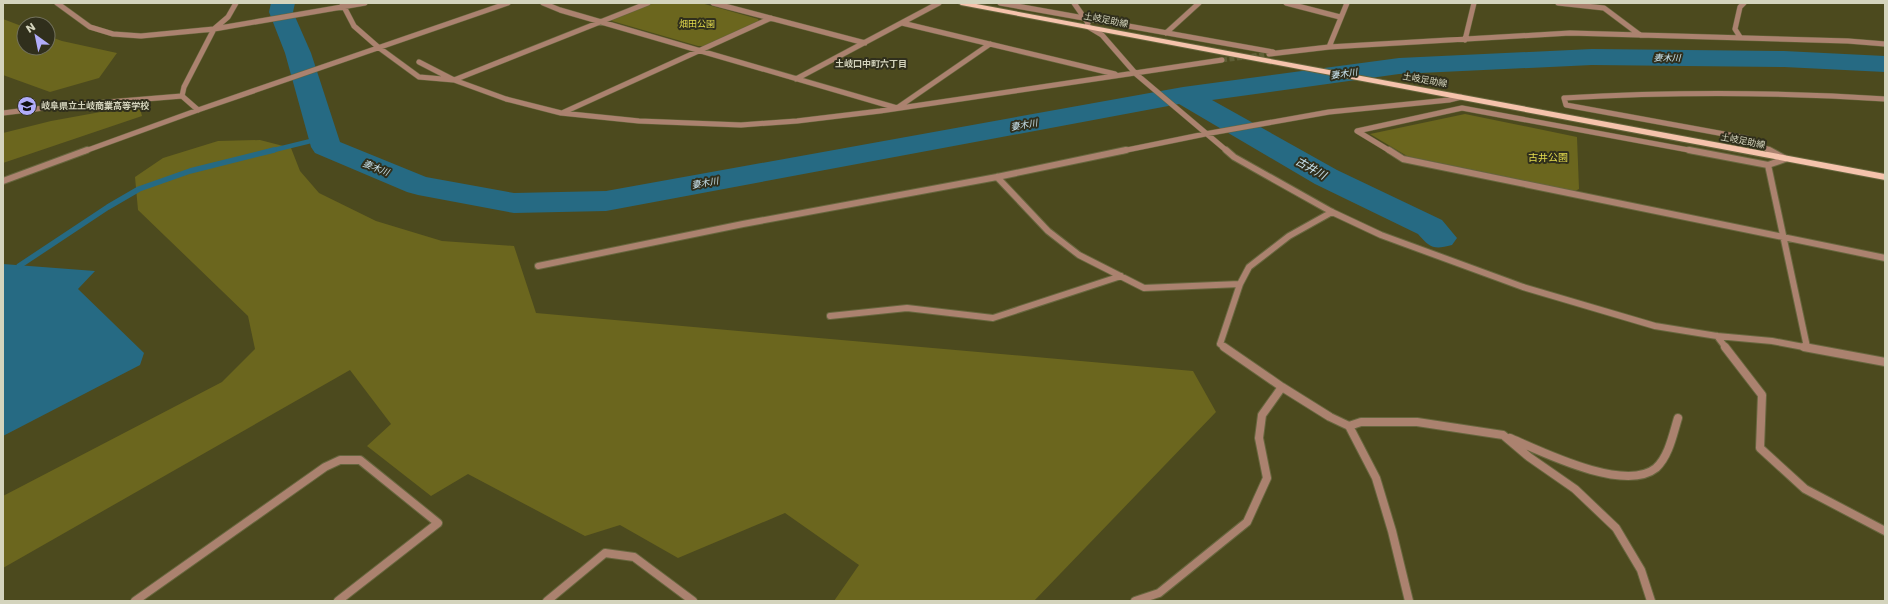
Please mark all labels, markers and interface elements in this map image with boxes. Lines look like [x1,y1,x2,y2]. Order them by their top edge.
street label: 土岐足助線 [1083,10,1130,30]
north arrow [16,16,56,56]
park label: 畑田公園 [679,18,715,30]
text: N [23,19,38,37]
water label: 妻木川 [1653,52,1682,64]
district label: 土岐口中町六丁目 [835,58,907,70]
water label: 妻木川 [1330,66,1359,82]
street label: 土岐足助線 [1402,70,1449,90]
school or university icon: 岐阜県立土岐商業高等学校 [16,95,38,117]
place label: 岐阜県立土岐商業高等学校 [41,100,150,112]
water label: 妻木川 [1010,117,1039,133]
street label: 土岐足助線 [1720,131,1767,151]
park label: 古井公園 [1528,150,1568,165]
water label: 古井川 [1293,153,1330,183]
water label: 妻木川 [361,157,392,179]
water label: 妻木川 [691,175,720,191]

